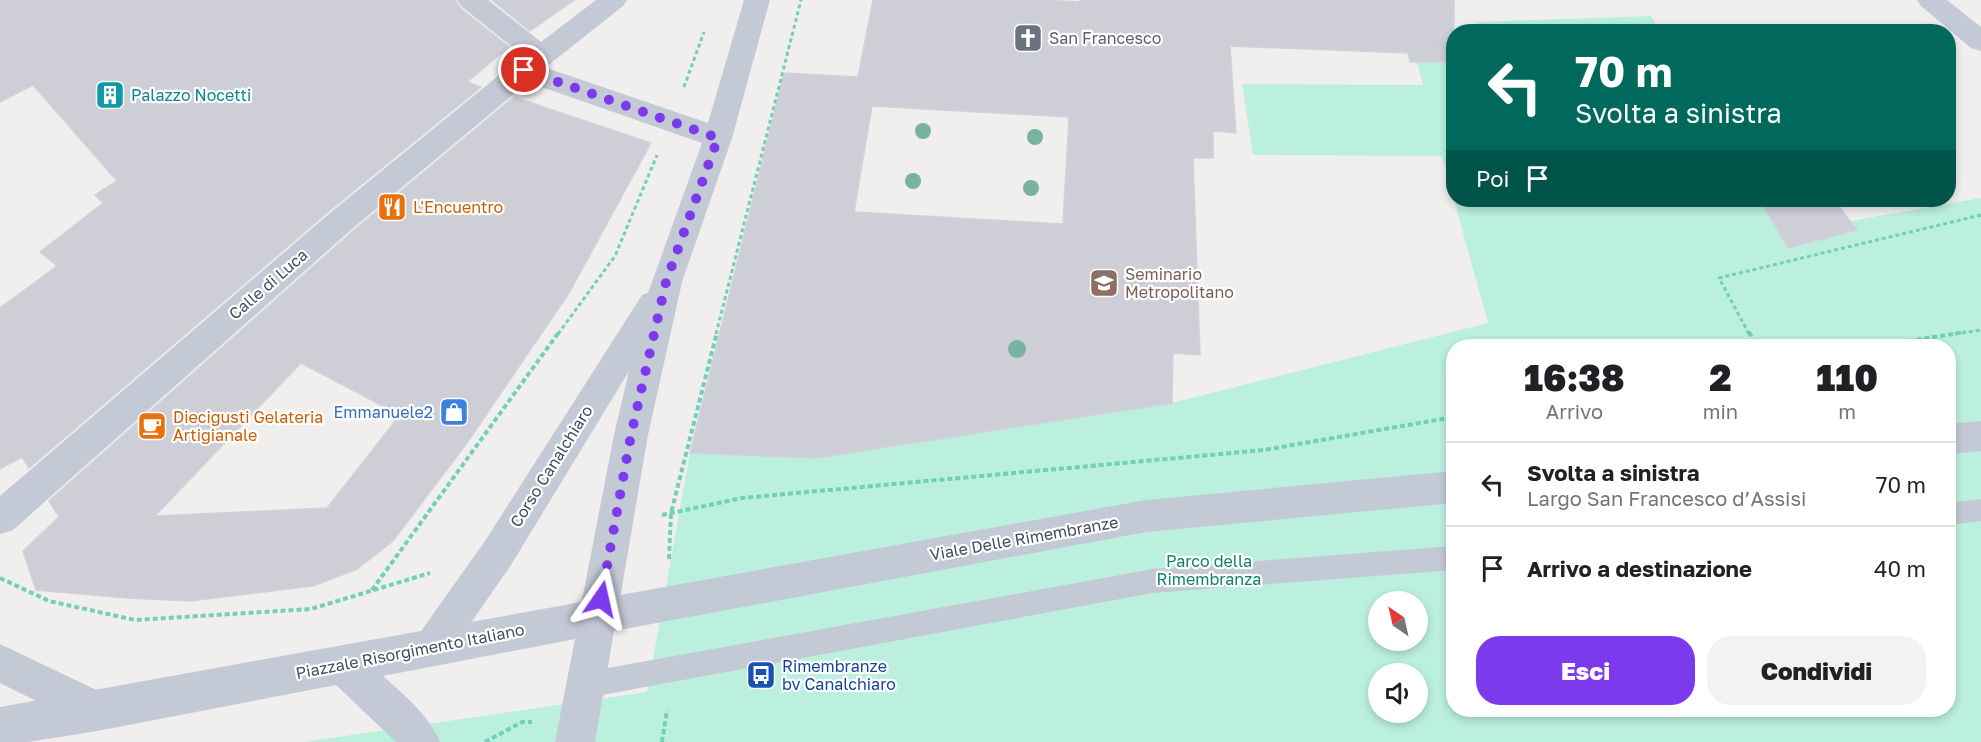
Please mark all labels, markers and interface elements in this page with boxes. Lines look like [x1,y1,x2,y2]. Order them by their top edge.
church icon: San Francesco [1012,22,1044,54]
place label: San Francesco [1049,28,1161,48]
pin [498,44,549,95]
text: 70 m [1575,46,1672,96]
icon: left [1476,48,1554,126]
icon: arrive [507,53,540,86]
building icon: Palazzo Nocetti [94,79,126,111]
place label: Palazzo Nocetti [131,85,251,105]
text: Svolta a sinistra [1575,97,1782,129]
icon: arrive [1521,162,1554,195]
text: Poi [1476,165,1509,192]
restaurant icon: L'Encuentro [376,191,408,223]
place label: L'Encuentro [413,197,503,217]
street label: Calle di Luca [225,244,311,324]
place label: Seminario Metropolitano [1125,264,1234,302]
school or university icon: Seminario Metropolitano [1088,267,1120,299]
text: 16:38 [1524,356,1625,399]
text: 2 [1709,356,1732,399]
text: 110 [1816,356,1878,399]
shop icon: Emmanuele2 [438,396,470,428]
text: Arrivo [1546,399,1603,423]
text: min [1703,399,1738,423]
text: m [1838,399,1856,423]
street label: Corso Canalchiaro [505,401,597,531]
place label: Emmanuele2 [334,402,433,422]
place label: Diecigusti Gelateria Artigianale [173,407,323,445]
cafe icon: Diecigusti Gelateria Artigianale [136,410,168,442]
text: Svolta a sinistra [1527,459,1699,486]
icon: left [1476,468,1509,501]
text: 70 m [1876,471,1926,498]
text: Largo San Francesco d’Assisi [1527,486,1806,510]
street label: Viale Delle Rimembranze [928,512,1120,564]
park label: Parco della Rimembranza [1157,551,1261,589]
icon: arrive [1476,552,1509,585]
text: Arrivo a destinazione [1527,555,1752,582]
text: 40 m [1874,555,1926,582]
position arrow [569,567,633,631]
north arrow [1368,591,1428,651]
map controls [1368,591,1428,723]
street label: Piazzale Risorgimento Italiano [294,619,526,683]
button: Esci [1476,636,1695,705]
button: Condividi [1707,636,1926,705]
place label: Rimembranze bv Canalchiaro [782,656,896,694]
bus stop icon: Rimembranze bv Canalchiaro [745,659,777,691]
button: sound [1368,663,1428,723]

